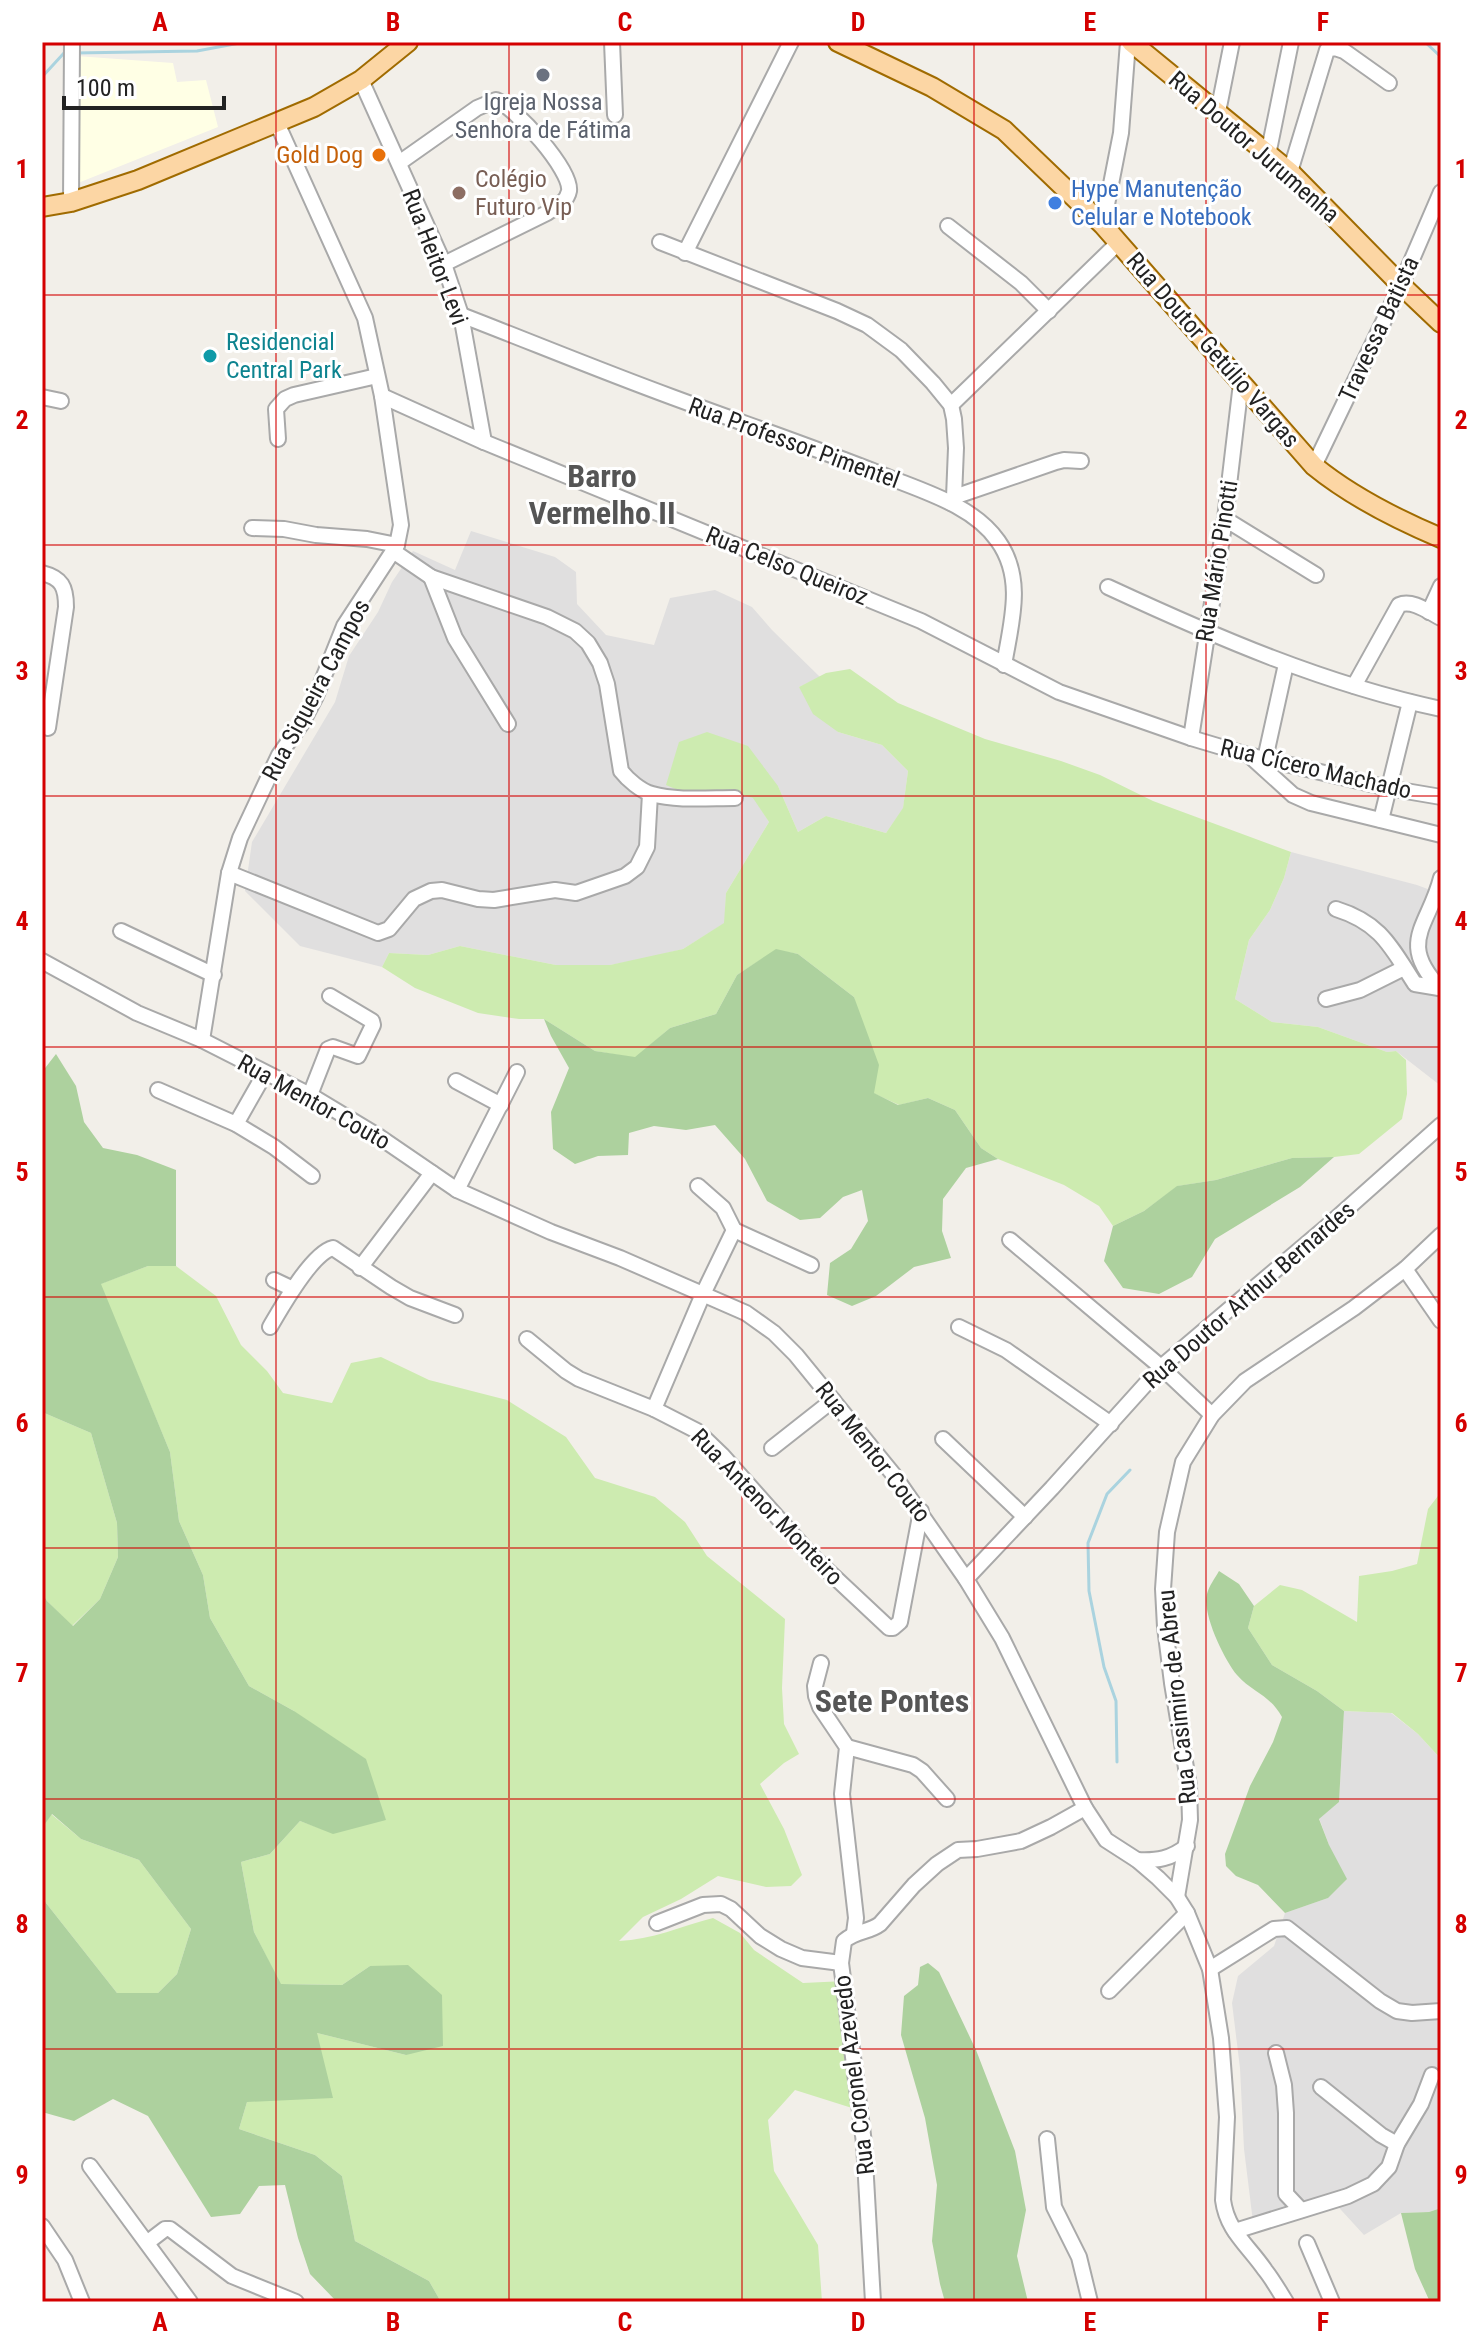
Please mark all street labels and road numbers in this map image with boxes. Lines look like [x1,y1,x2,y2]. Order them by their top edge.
street label: Rua Doutor Jurumenha [1163,65,1345,229]
street label: Rua Heitor Levi [396,185,474,329]
street label: Rua Doutor Getúlio Vargas [1121,247,1305,453]
street label: Travessa Batista [1333,252,1425,406]
street label: Rua Professor Pimentel [685,392,903,494]
street label: Rua Mário Pinotti [1190,478,1244,644]
street label: Rua Celso Queiroz [702,521,872,611]
street label: Rua Siqueira Campos [256,594,376,786]
street label: Rua Cícero Machado [1218,733,1414,805]
street label: Rua Mentor Couto [233,1048,395,1156]
street label: Rua Doutor Arthur Bernardes [1137,1195,1361,1395]
street label: Rua Mentor Couto [810,1376,936,1528]
street label: Rua Antenor Monteiro [685,1423,849,1591]
street label: Rua Casimiro de Abreu [1152,1588,1202,1806]
street label: Rua Coronel Azevedo [828,1974,880,2176]

